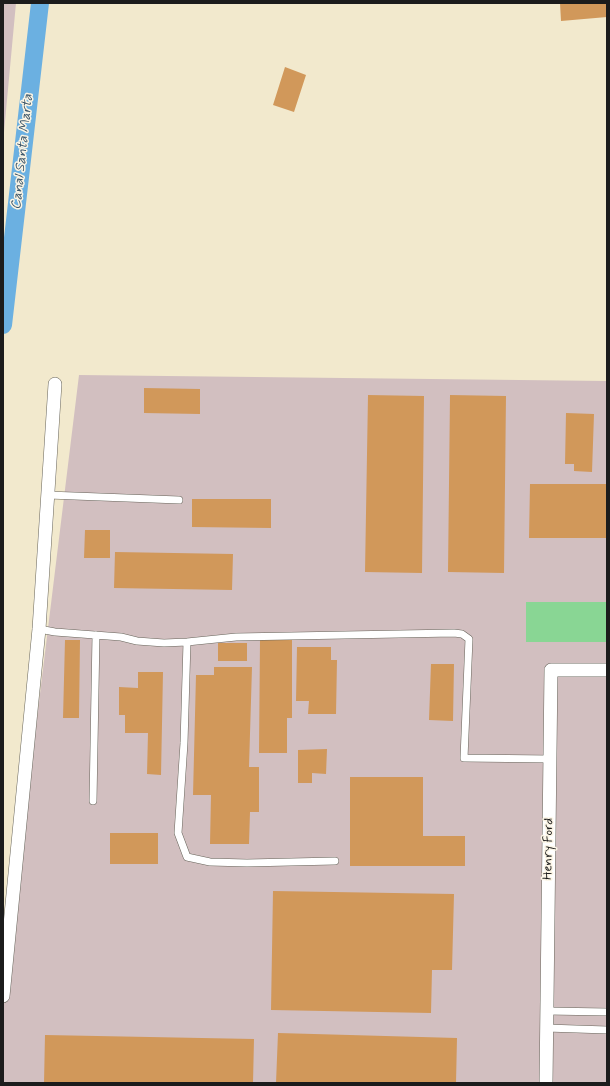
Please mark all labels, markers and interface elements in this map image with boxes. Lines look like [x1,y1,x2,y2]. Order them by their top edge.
water label: Canal Santa Marta [9,93,37,211]
street label: Henry Ford [541,818,557,880]

